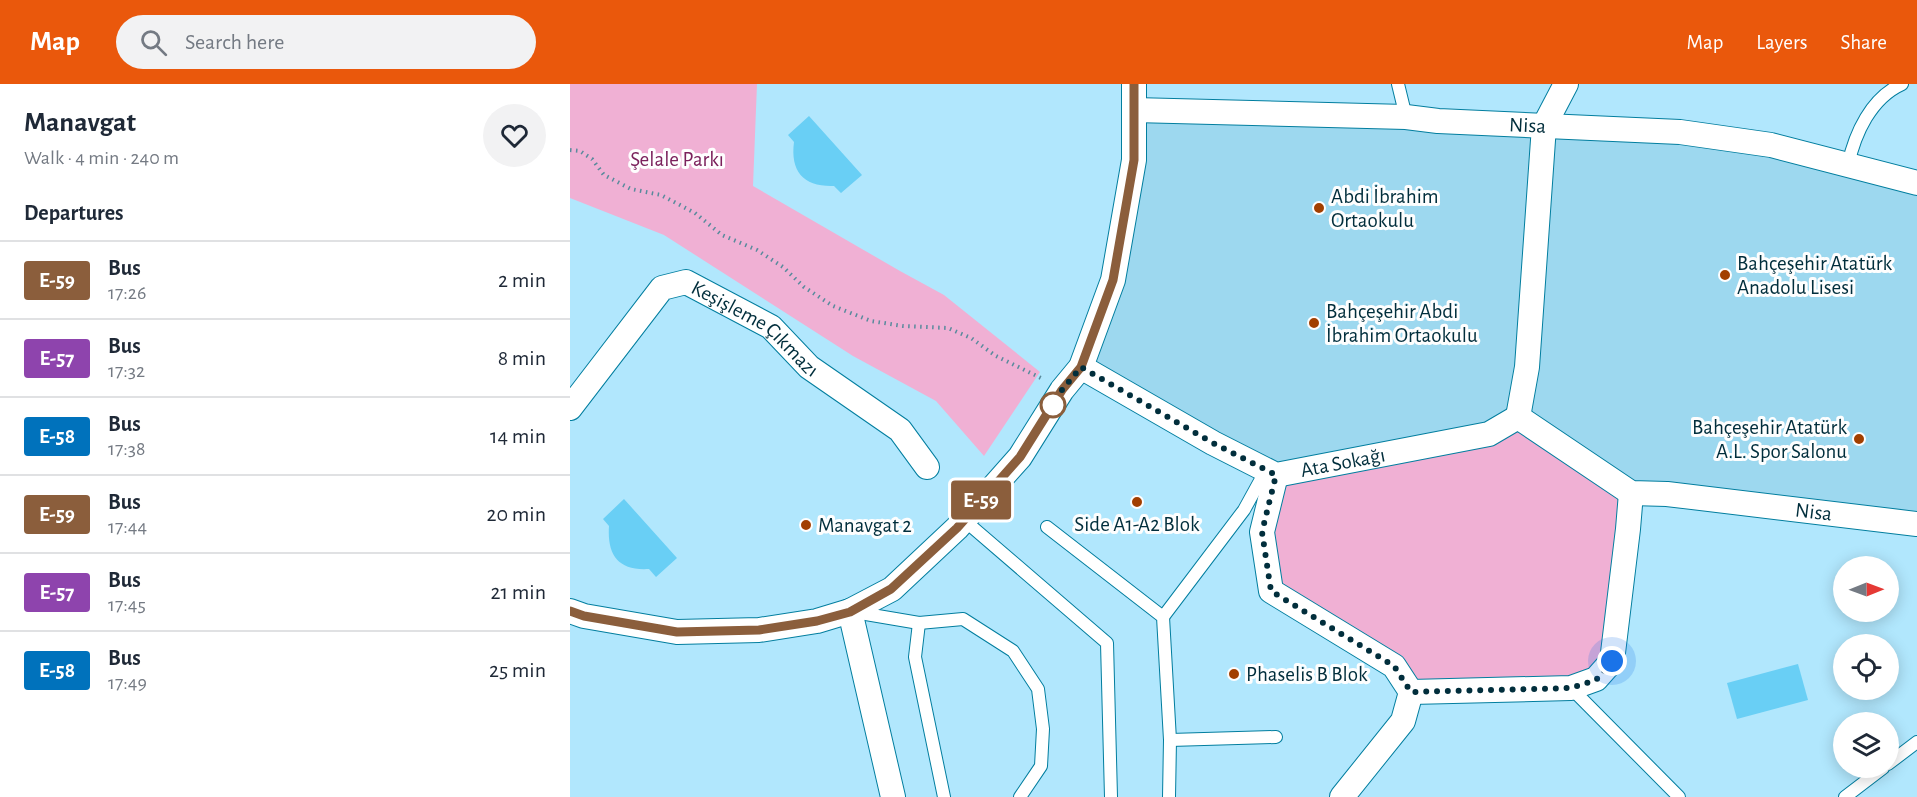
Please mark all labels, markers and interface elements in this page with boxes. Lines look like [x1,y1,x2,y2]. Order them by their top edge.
search box [116,15,536,69]
icon: search [137,26,170,59]
text: Map [30,28,80,56]
text: Search here [185,31,284,53]
text: Map [1687,32,1723,53]
text: Layers [1756,32,1807,53]
text: Share [1840,32,1887,53]
button: heart [483,104,546,167]
text: Manavgat [24,109,136,137]
street label: Nisa [1509,114,1547,136]
text: Walk · 4 min · 240 m [24,148,179,168]
park label: Şelale Parkı [630,149,724,170]
place label: Abdi İbrahim Ortaokulu [1331,185,1439,231]
marker: Abdi İbrahim Ortaokulu [1312,201,1326,215]
text: Departures [24,202,124,224]
place label: Bahçeşehir Atatürk Anadolu Lisesi [1737,253,1892,298]
text: Bus [108,257,141,279]
marker: Bahçeşehir Atatürk Anadolu Lisesi [1718,268,1732,282]
text: 2 min [498,269,546,291]
text: E-59 [39,270,75,291]
street label: Keşişleme Çıkmazı [688,276,822,381]
text: 17:26 [108,283,146,303]
place label: Bahçeşehir Abdi İbrahim Ortaokulu [1326,301,1478,346]
marker: Bahçeşehir Abdi İbrahim Ortaokulu [1307,316,1321,330]
text: Bus [108,335,141,357]
text: 8 min [498,347,546,369]
text: E-57 [40,348,74,369]
text: 17:32 [108,361,145,381]
unlabelled marker [1040,392,1066,418]
text: Bus [108,413,141,435]
place label: Bahçeşehir Atatürk A.L. Spor Salonu [1692,417,1847,462]
text: 14 min [490,425,546,447]
text: E-58 [39,426,75,447]
marker: Bahçeşehir Atatürk A.L. Spor Salonu [1852,432,1866,446]
text: 17:38 [108,439,146,459]
street label: Ata Sokağı [1299,444,1387,481]
line badge: E-59 [939,480,1023,520]
text: E-59 [963,490,999,511]
text: Bus [108,491,141,513]
marker: Side A1-A2 Blok [1130,495,1144,509]
street label: Nisa [1794,499,1834,524]
text: 20 min [486,503,546,525]
text: E-59 [39,504,75,525]
place label: Side A1-A2 Blok [1074,514,1200,535]
place label: Manavgat 2 [818,515,912,536]
text: 17:44 [108,517,147,537]
marker: Manavgat 2 [799,518,813,532]
north arrow [1833,556,1899,622]
map controls [1833,556,1899,778]
text: Bus [108,569,141,591]
text: 21 min [491,581,546,603]
text: E-57 [40,582,74,603]
text: 17:45 [108,595,146,615]
button: locate [1833,634,1899,700]
your location [1597,646,1627,676]
text: Bus [108,647,141,669]
text: 25 min [489,659,546,681]
text: E-58 [39,660,75,681]
place label: Phaselis B Blok [1246,664,1368,685]
marker: Phaselis B Blok [1227,667,1241,681]
text: 17:49 [108,673,147,693]
button: layers [1833,712,1899,778]

